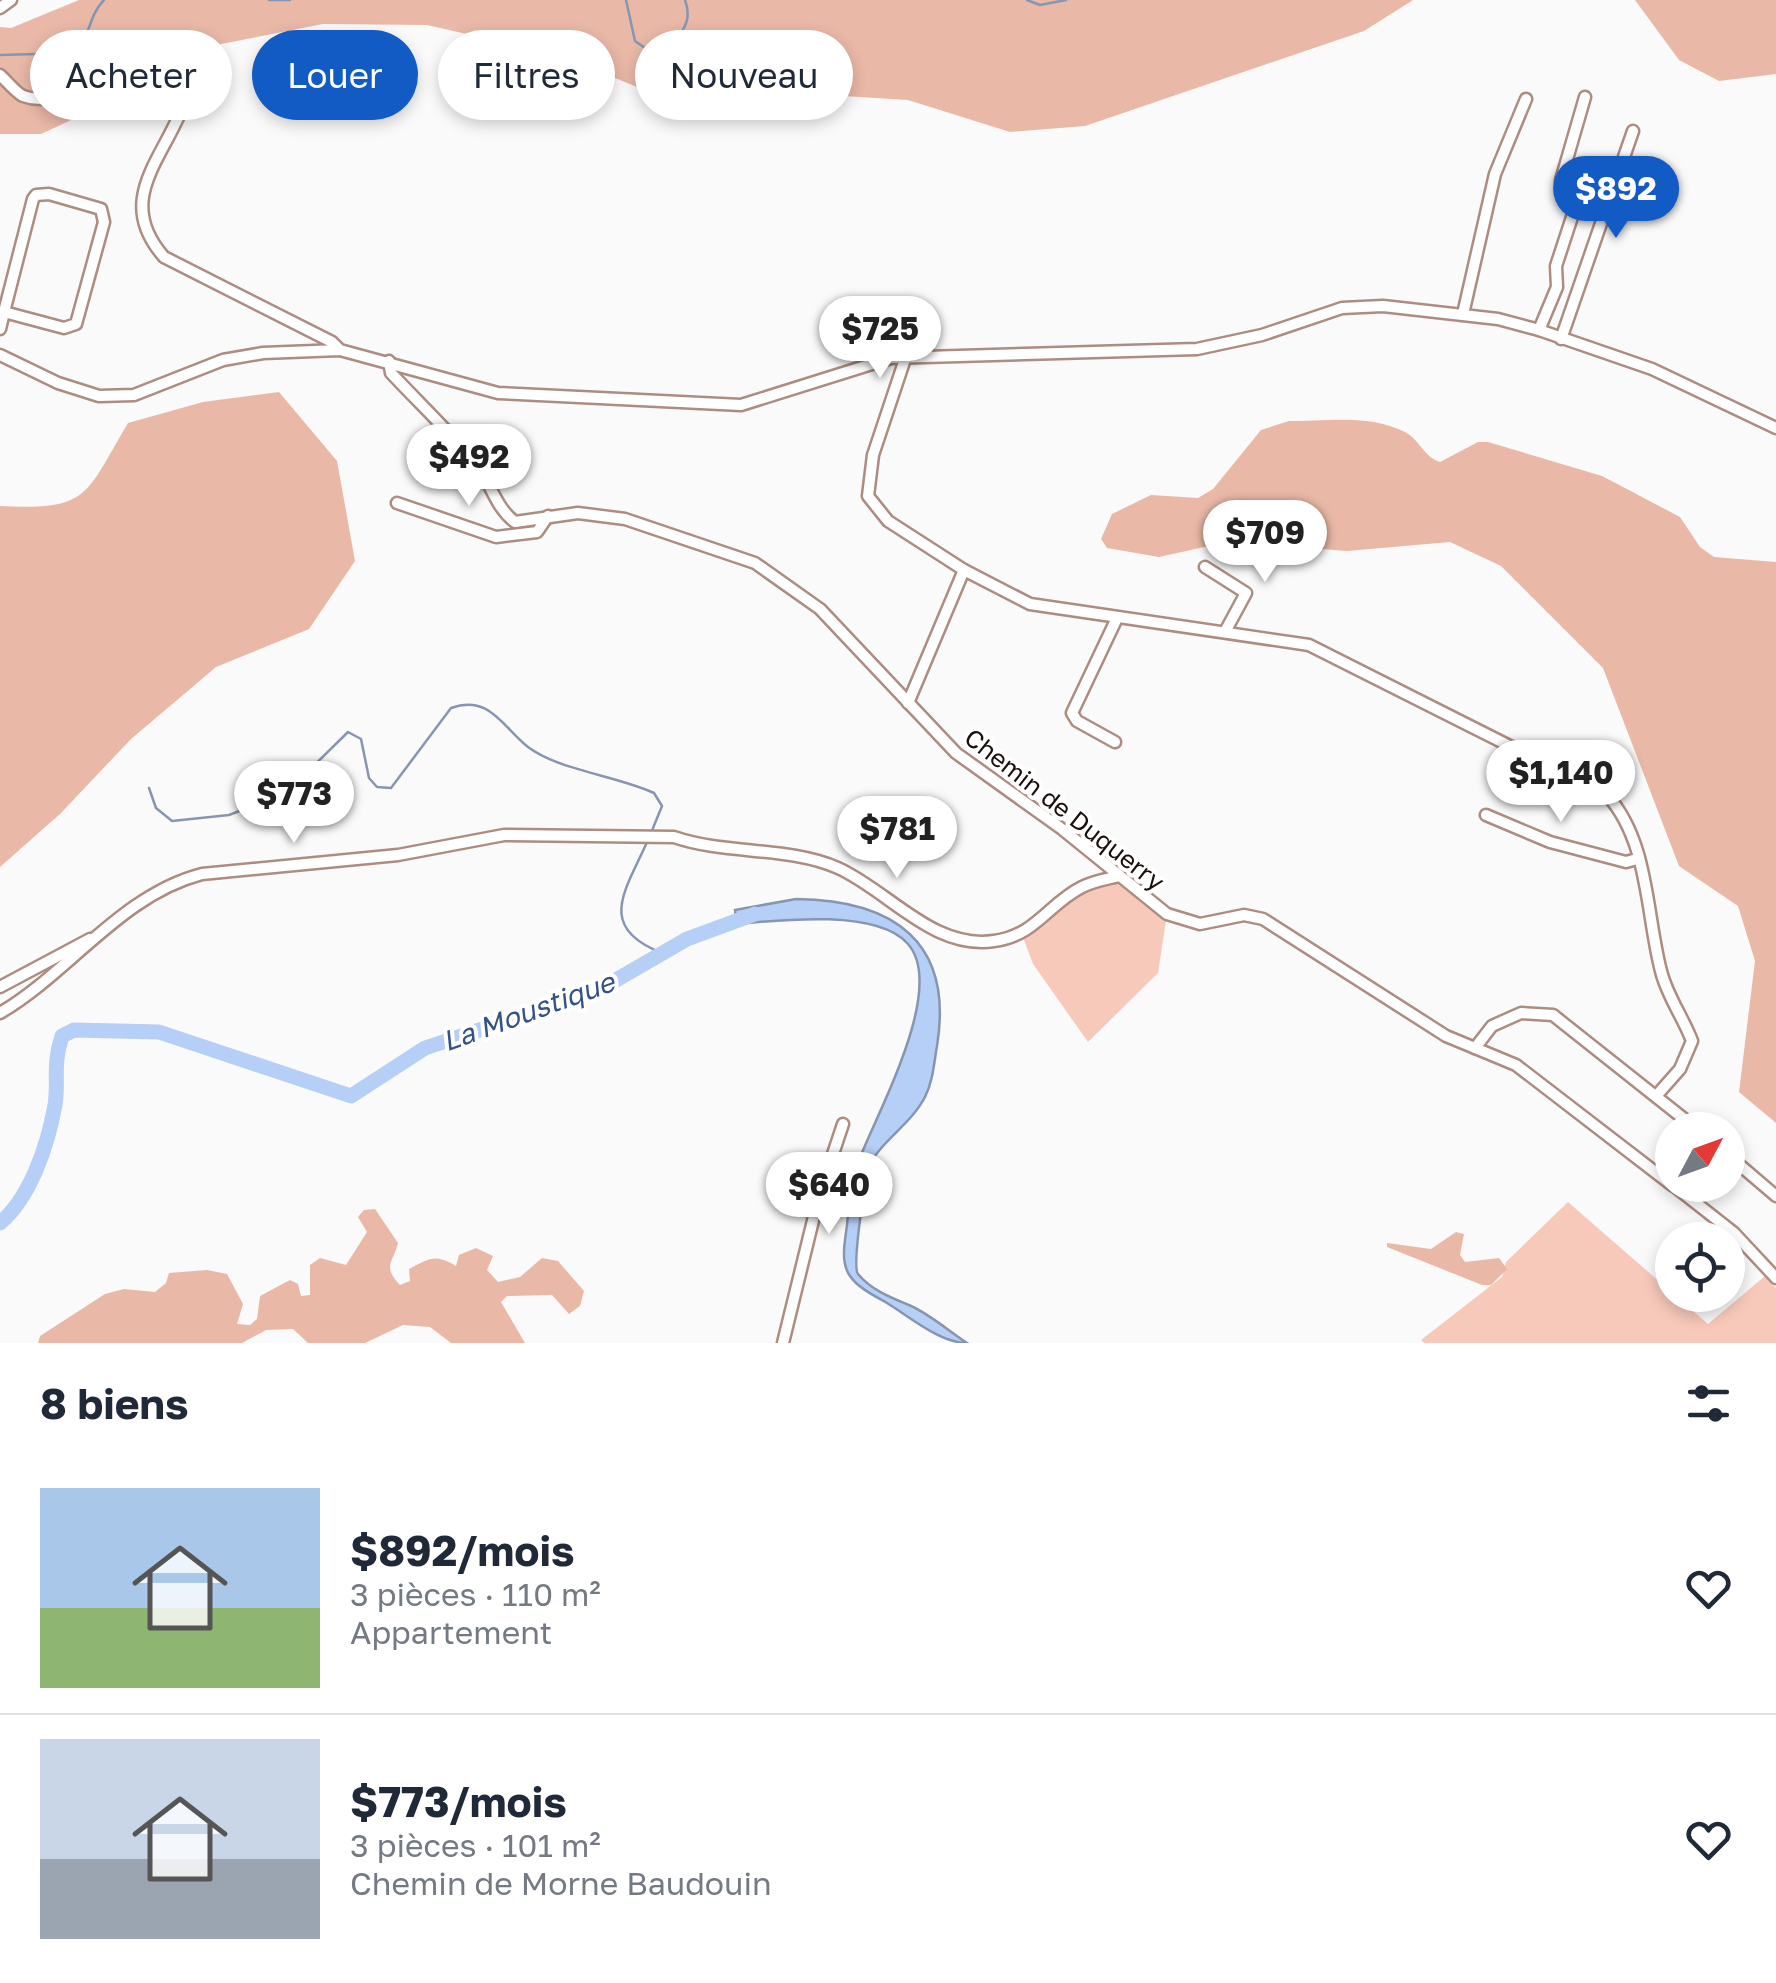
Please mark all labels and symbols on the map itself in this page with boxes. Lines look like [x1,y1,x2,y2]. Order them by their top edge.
pin: $892 [1557,156,1675,241]
pin: $725 [821,296,939,381]
pin: $492 [410,424,528,509]
pin: $709 [1206,500,1324,585]
street label: Chemin de Duquerry [959,721,1171,897]
pin: $1,140 [1480,740,1642,825]
pin: $773 [235,761,353,846]
pin: $781 [838,796,956,881]
water label: La Moustique [437,964,620,1057]
north arrow [1655,1112,1745,1202]
pin: $640 [770,1152,888,1237]

